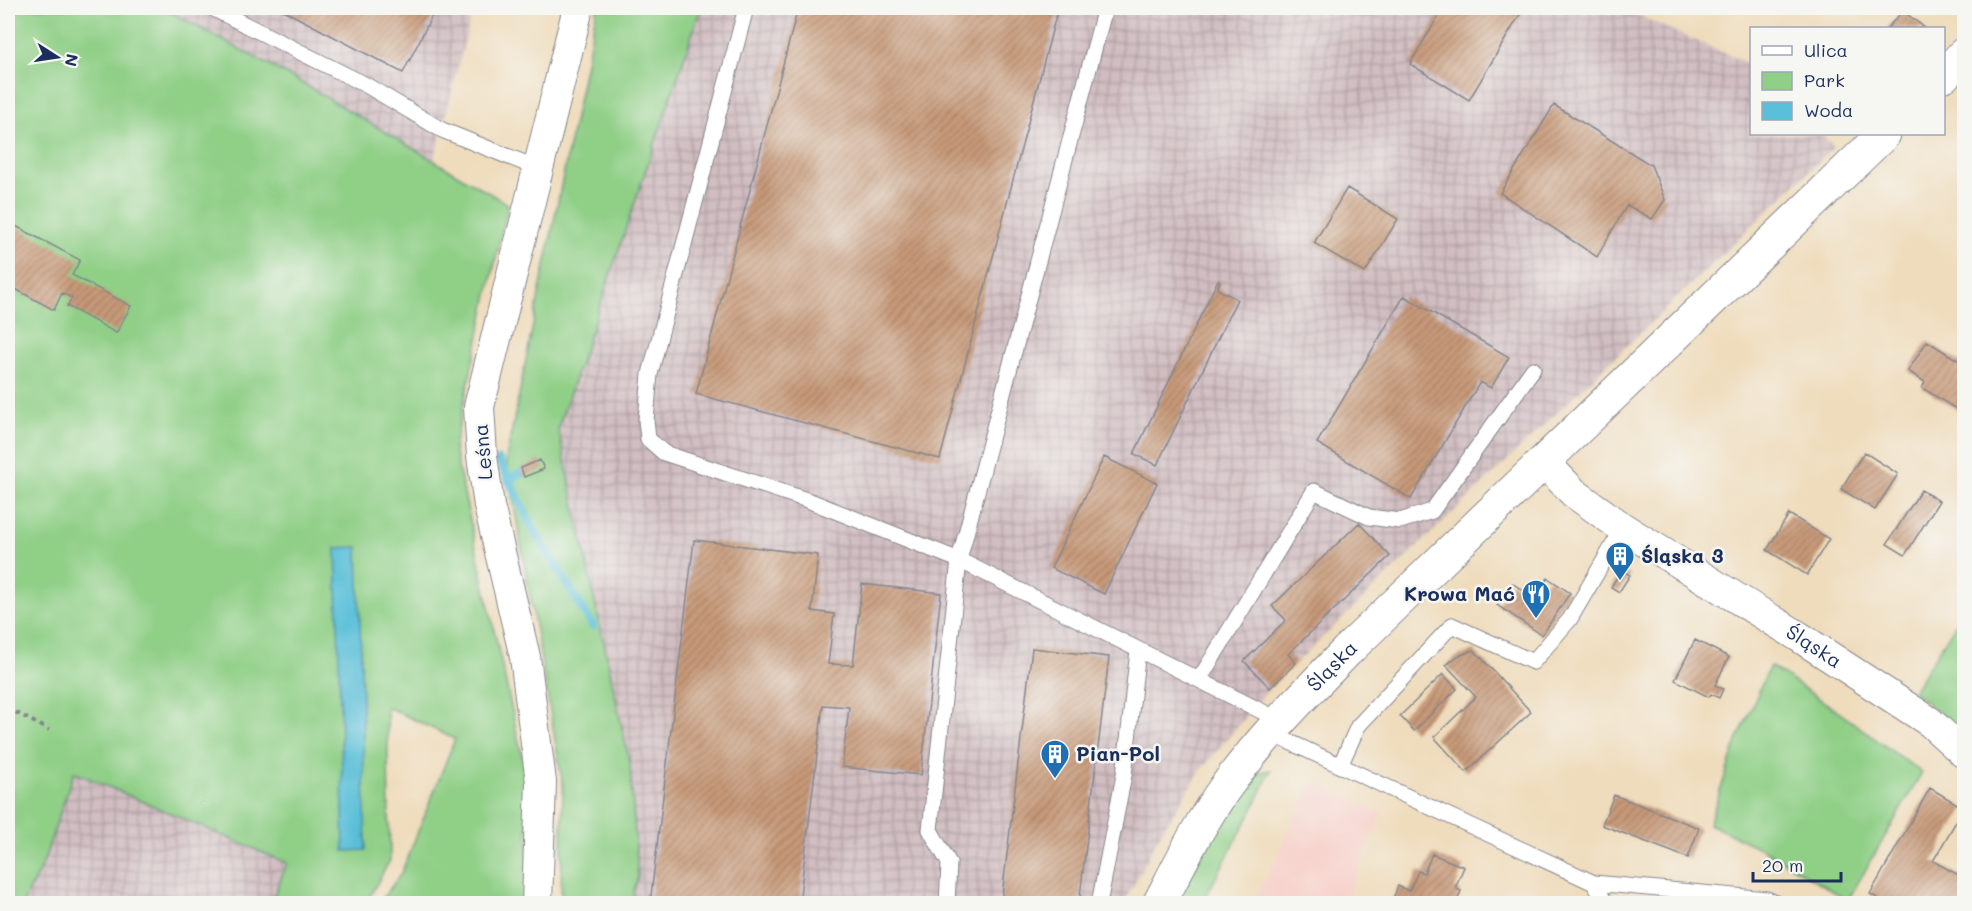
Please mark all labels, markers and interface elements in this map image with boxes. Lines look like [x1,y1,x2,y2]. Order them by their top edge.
north arrow [27,27,87,87]
legend [1750,27,1945,135]
text: Ulica [1804,38,1848,62]
text: N [61,52,84,68]
text: Park [1804,68,1845,92]
text: Woda [1804,98,1853,122]
street label: Leśna [467,423,497,481]
building icon: Śląska 3 [1604,540,1636,582]
place label: Śląska 3 [1641,542,1724,568]
restaurant icon: Krowa Mać [1520,578,1552,620]
place label: Krowa Mać [1404,580,1515,606]
street label: Śląska [1782,618,1847,673]
street label: Śląska [1301,634,1362,697]
building icon: Pian-Pol [1039,738,1071,780]
place label: Pian-Pol [1076,740,1160,766]
scale bar [1753,845,1842,883]
text: 20 m [1762,853,1803,877]

